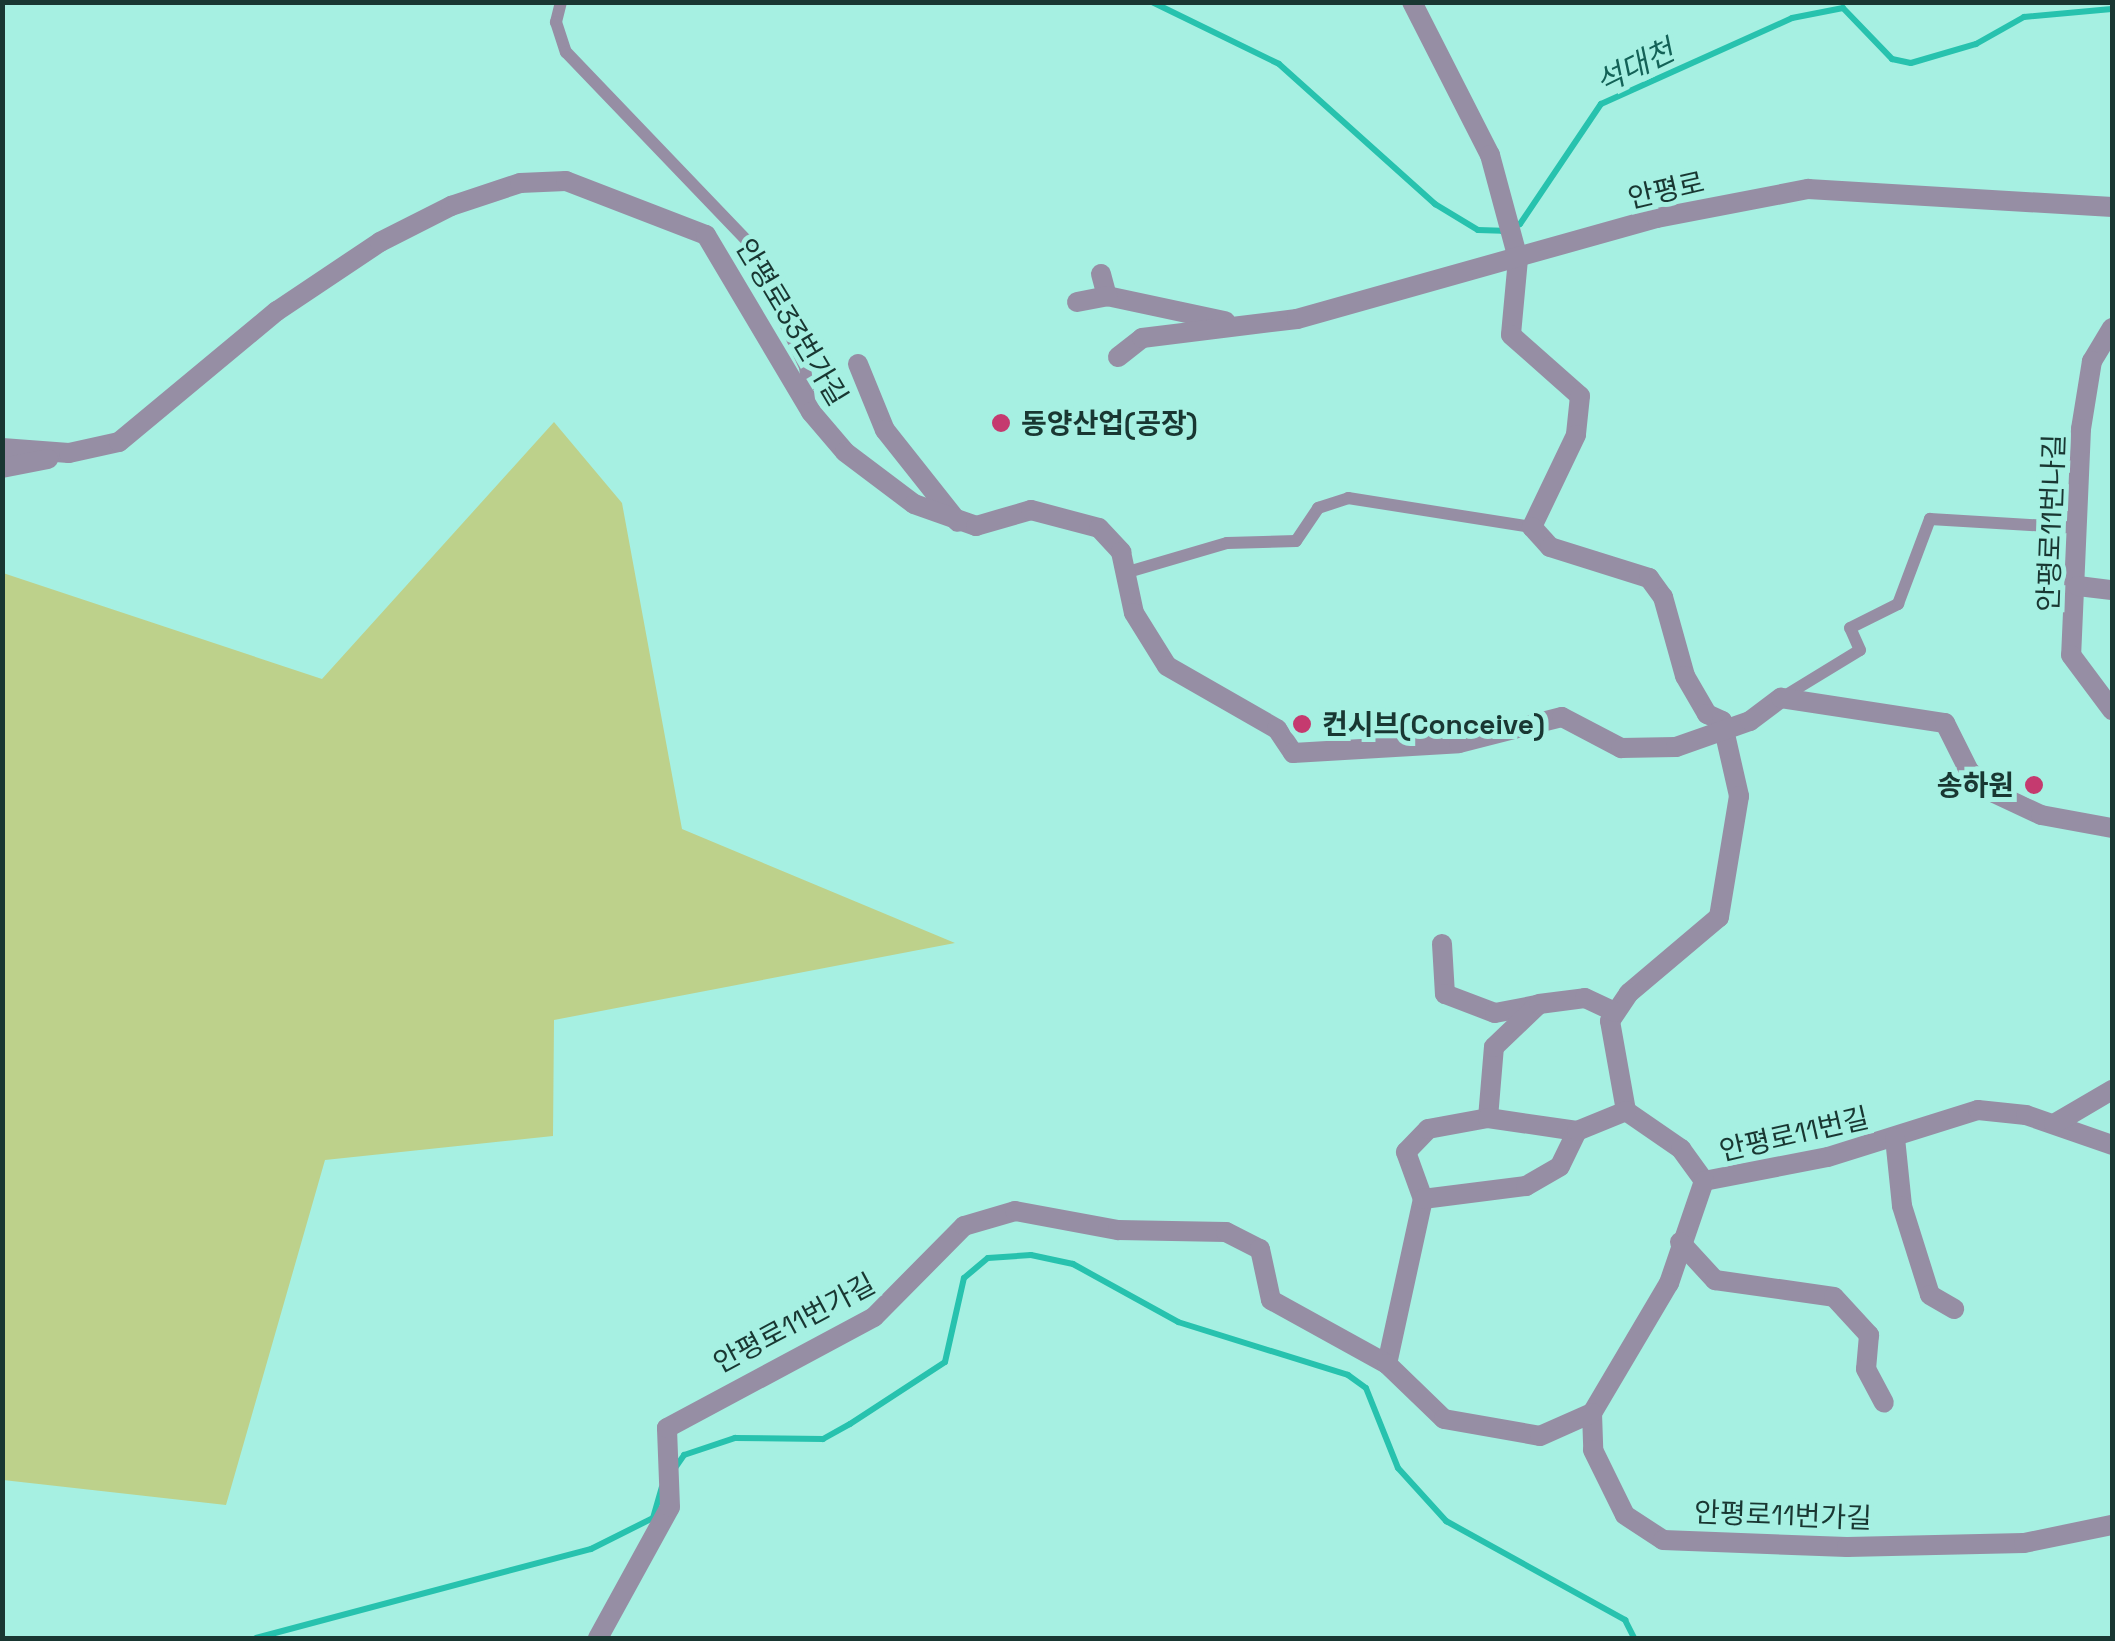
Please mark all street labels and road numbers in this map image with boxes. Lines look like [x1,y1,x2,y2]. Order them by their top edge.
street label: 안평로 [1625,165,1707,215]
street label: 안평로33번가길 [729,233,855,411]
street label: 안평로11번나길 [2031,433,2071,613]
street label: 안평로11번길 [1716,1101,1872,1167]
street label: 안평로11번가길 [708,1266,880,1380]
street label: 안평로11번가길 [1693,1495,1873,1535]

